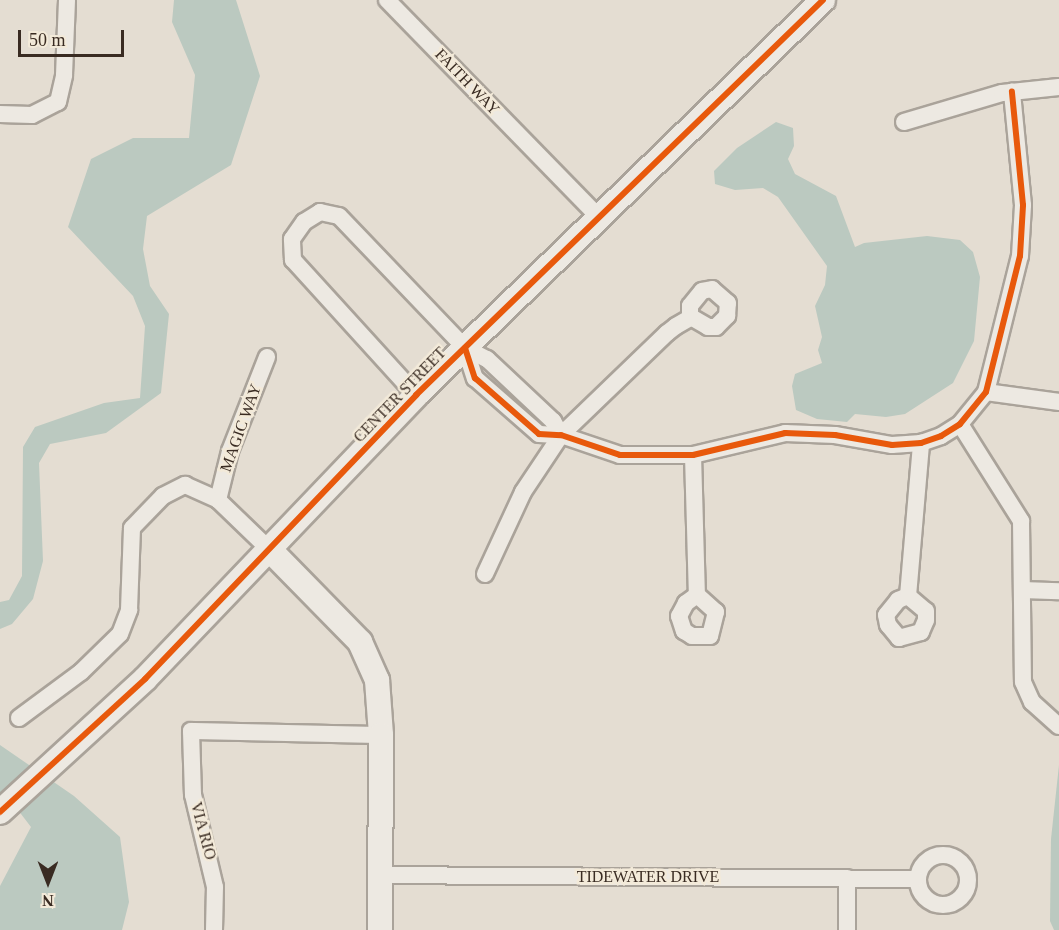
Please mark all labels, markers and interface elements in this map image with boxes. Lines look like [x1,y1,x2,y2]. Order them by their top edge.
scale bar [21,18,128,56]
text: 50 m [29,30,66,50]
street label: FAITH WAY [431,45,503,119]
street label: CENTER STREET [350,343,450,447]
street label: MAGIC WAY [216,381,266,475]
street label: VIA RIO [186,800,220,862]
north arrow [18,852,78,912]
street label: TIDEWATER DRIVE [577,867,719,887]
text: N [42,892,54,909]

